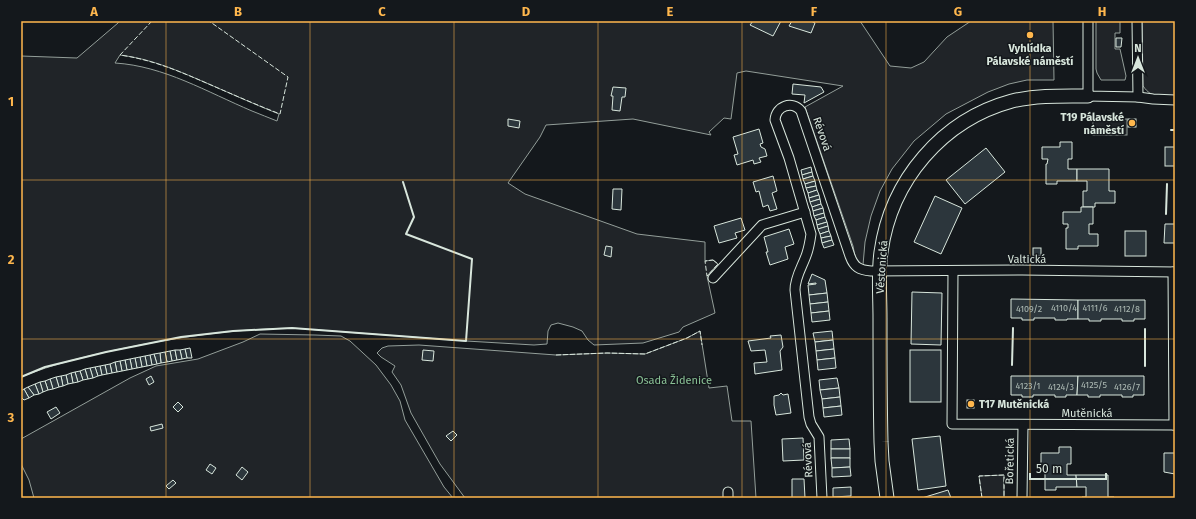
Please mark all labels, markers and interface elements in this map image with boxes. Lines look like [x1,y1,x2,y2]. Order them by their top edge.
text: A [89,4,98,19]
text: B [234,4,242,19]
text: C [378,4,386,19]
text: D [522,4,531,19]
text: E [667,4,674,19]
text: F [811,4,818,19]
text: G [954,4,962,19]
text: H [1098,4,1106,19]
marker: Vyhlídka Pálavské náměstí [1025,30,1035,40]
north arrow [1118,38,1158,78]
place label: Vyhlídka Pálavské náměstí [987,42,1074,68]
text: N [1134,42,1142,55]
text: 1 [8,94,14,109]
place label: T19 Pálavské náměstí [1061,111,1125,137]
street label: Révová [810,115,834,153]
marker: T19 Pálavské náměstí [1127,118,1137,128]
street label: Věstonická [874,240,890,294]
text: 2 [8,252,15,267]
street label: Valtická [1008,253,1046,266]
house number: 4110/4 [1051,303,1077,313]
house number: 4111/6 [1083,303,1108,313]
house number: 4109/2 [1016,304,1042,314]
house number: 4112/8 [1114,304,1140,314]
park label: Osada Židenice [636,373,712,387]
house number: 4125/5 [1081,380,1107,390]
house number: 4123/1 [1016,381,1040,391]
house number: 4124/3 [1048,382,1074,392]
house number: 4126/7 [1114,382,1140,392]
place label: T17 Mutěnická [979,398,1049,411]
marker: T17 Mutěnická [966,399,976,409]
street label: Mutěnická [1061,407,1113,420]
text: 3 [7,410,15,425]
street label: Bořetická [1003,437,1017,485]
street label: Révová [801,442,815,478]
scale bar [1030,455,1106,481]
text: 50 m [1036,462,1062,476]

